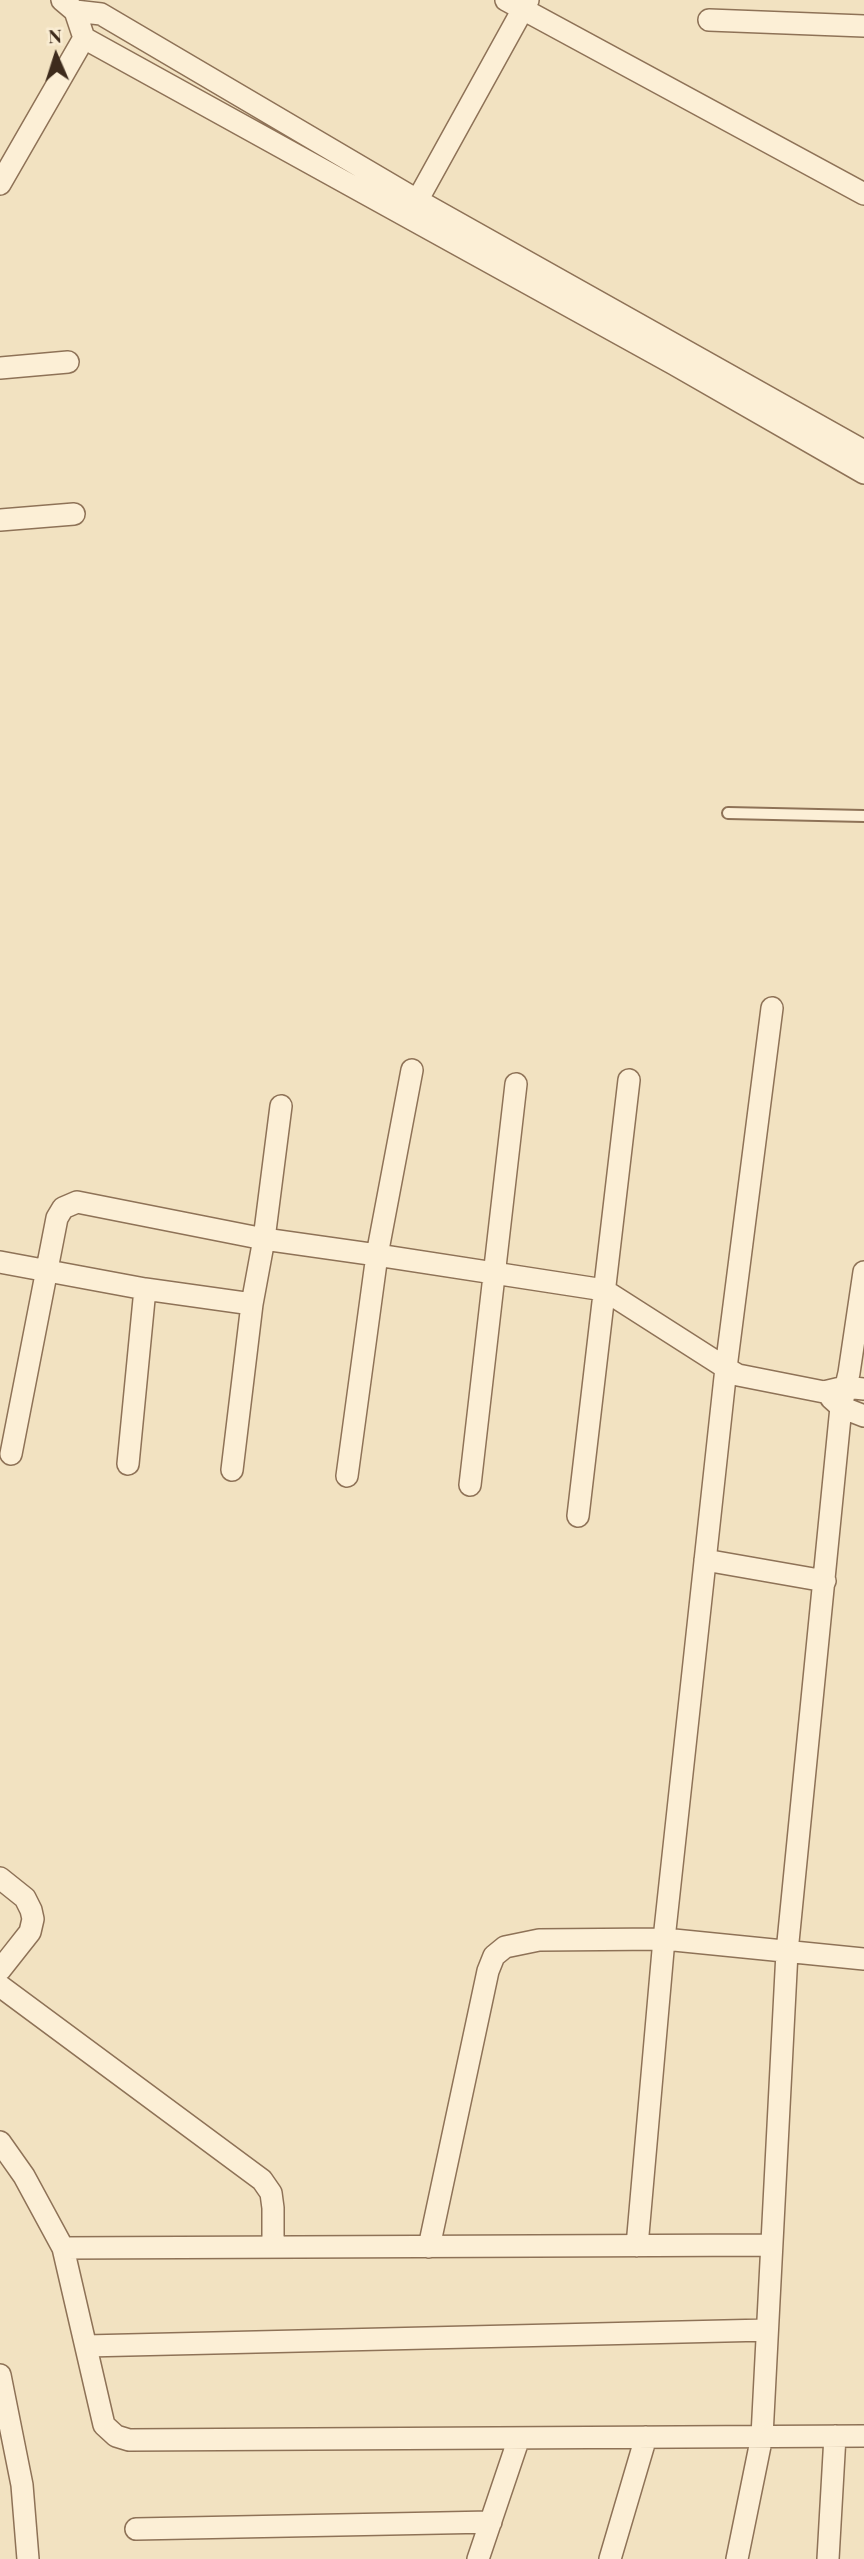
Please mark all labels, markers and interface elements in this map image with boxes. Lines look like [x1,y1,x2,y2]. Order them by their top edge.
north arrow [21,21,91,91]
text: N [47,22,62,48]

